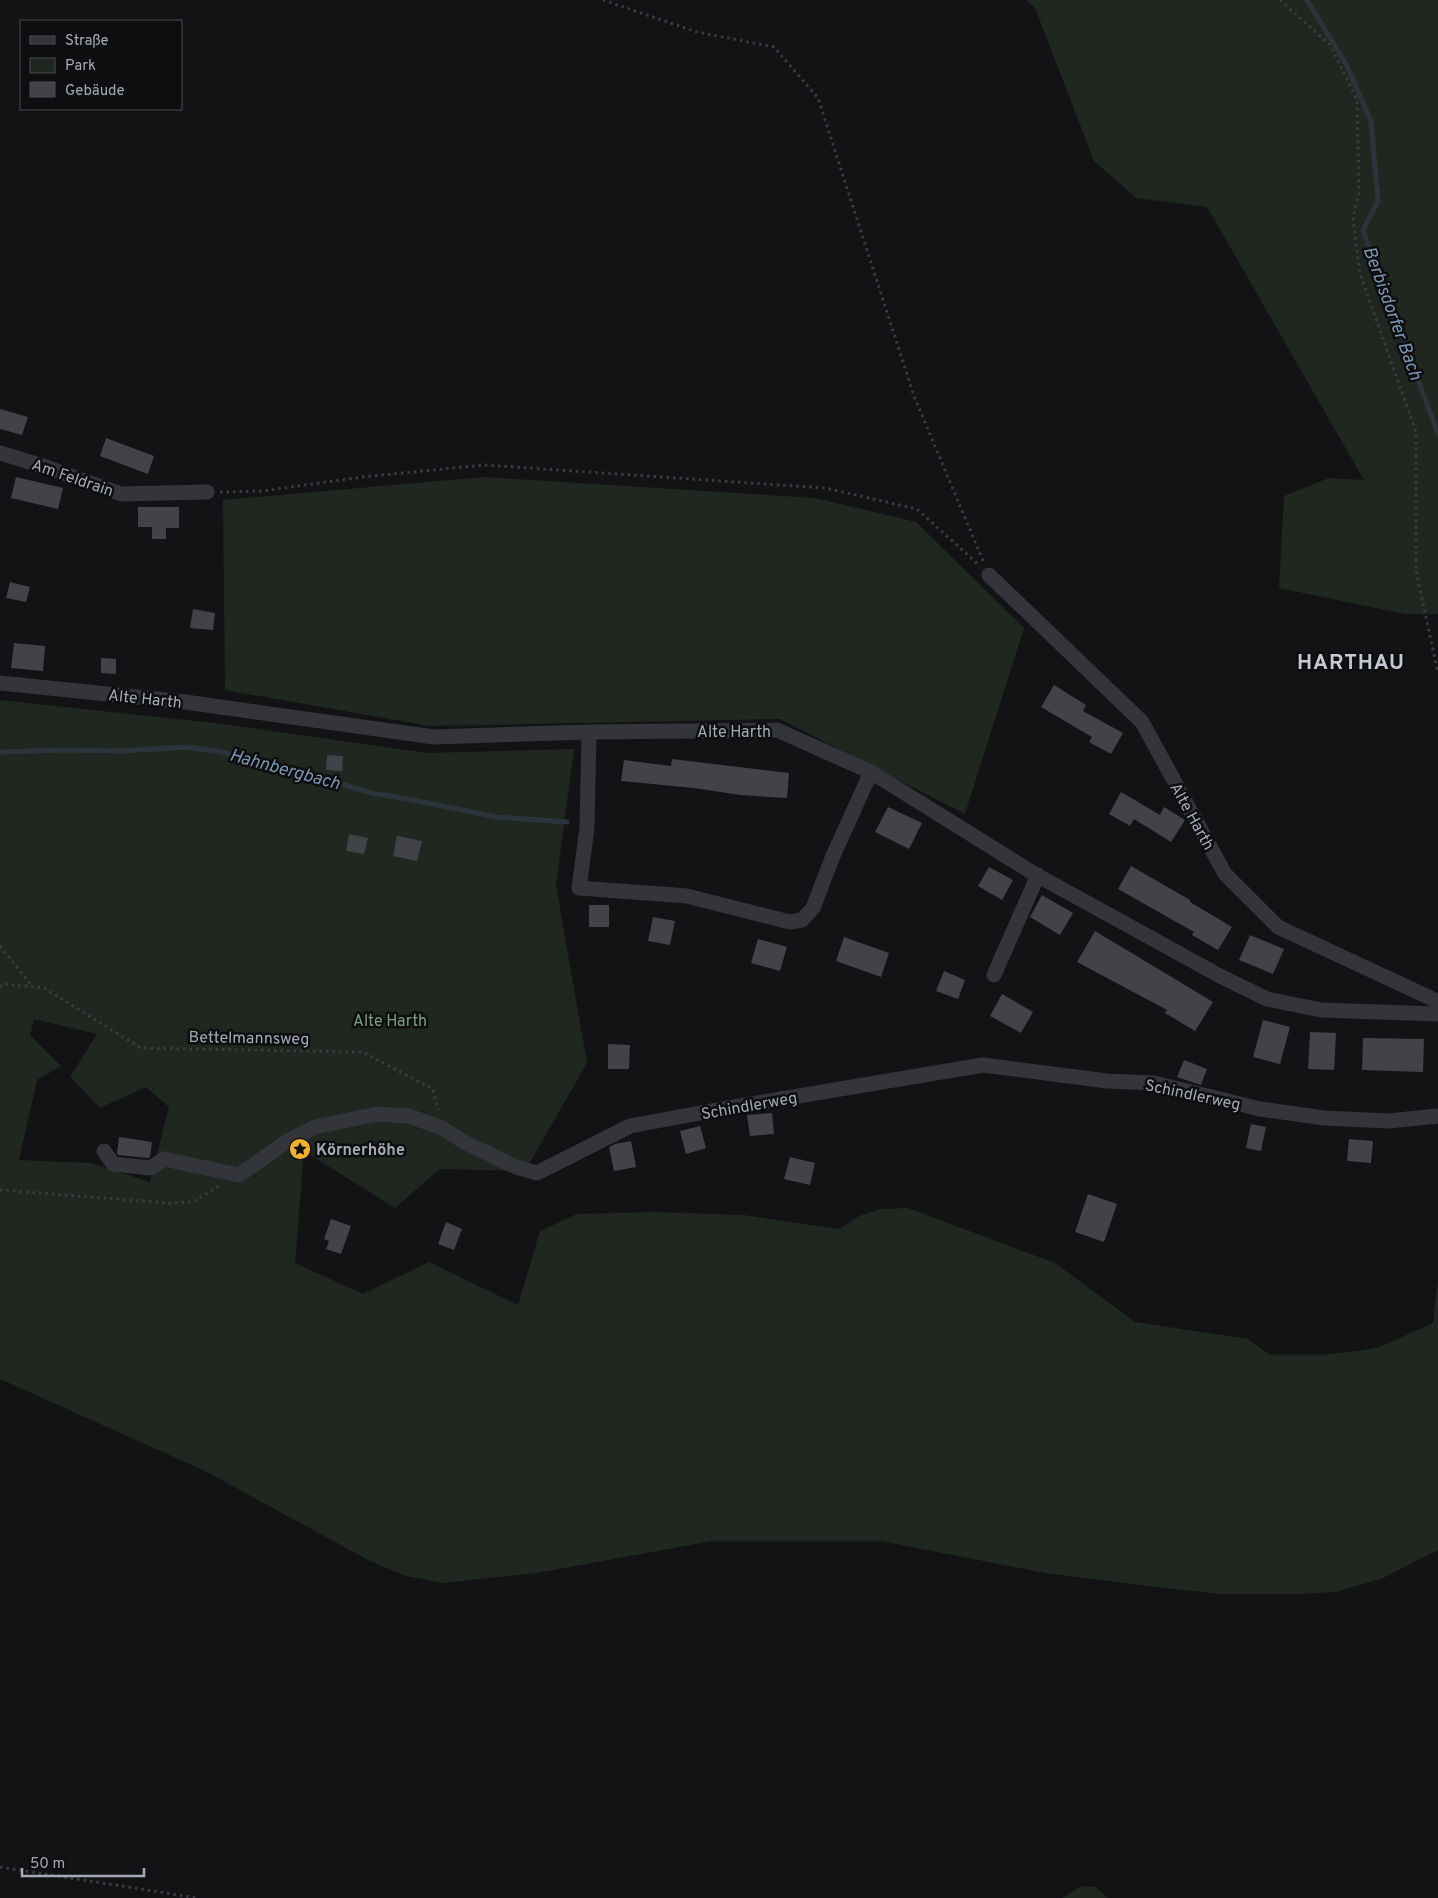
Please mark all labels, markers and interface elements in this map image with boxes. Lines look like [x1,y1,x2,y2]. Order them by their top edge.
legend [20,20,182,110]
text: Straße [65,32,109,51]
text: Park [65,57,96,76]
text: Gebäude [65,82,125,101]
water label: Berbisdorfer Bach [1357,244,1427,384]
street label: Am Feldrain [29,456,116,502]
district label: HARTHAU [1297,650,1405,677]
street label: Alte Harth [107,686,183,714]
street label: Alte Harth [697,723,771,743]
water label: Hahnbergbach [227,745,343,796]
street label: Alte Harth [1165,780,1218,854]
park label: Alte Harth [353,1012,427,1032]
street label: Bettelmannsweg [189,1028,309,1050]
street label: Schindlerweg [1143,1076,1242,1116]
street label: Schindlerweg [700,1089,799,1125]
place icon: Körnerhöhe [288,1137,312,1161]
place label: Körnerhöhe [316,1141,405,1161]
scale bar [22,1846,145,1878]
text: 50 m [30,1855,65,1874]

